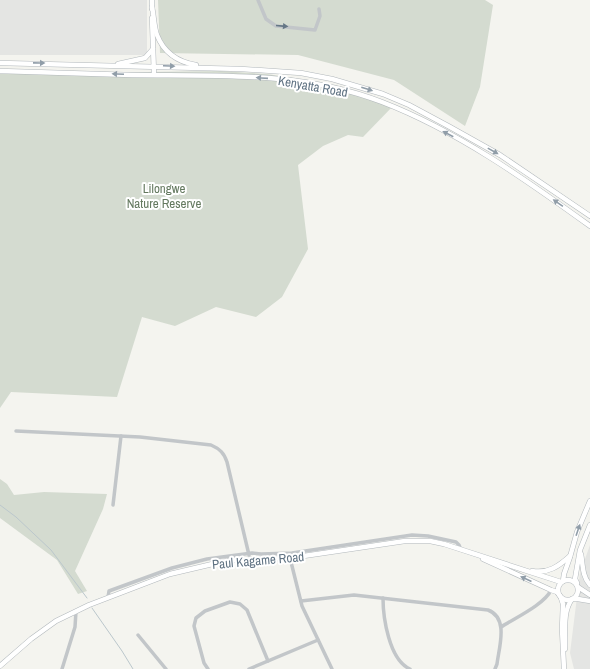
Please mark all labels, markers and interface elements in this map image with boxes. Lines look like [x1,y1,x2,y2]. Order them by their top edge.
one-way arrow [276,23,288,30]
one-way arrow [33,60,46,66]
one-way arrow [163,63,175,70]
one-way arrow [111,71,124,77]
street label: Kenyatta Road [277,72,349,101]
one-way arrow [256,74,268,81]
one-way arrow [361,86,373,92]
one-way arrow [443,131,454,137]
one-way arrow [487,147,499,154]
park label: Lilongwe Nature Reserve [127,180,201,212]
one-way arrow [553,199,564,207]
one-way arrow [575,524,581,536]
street label: Paul Kagame Road [211,548,305,573]
one-way arrow [520,576,532,582]

